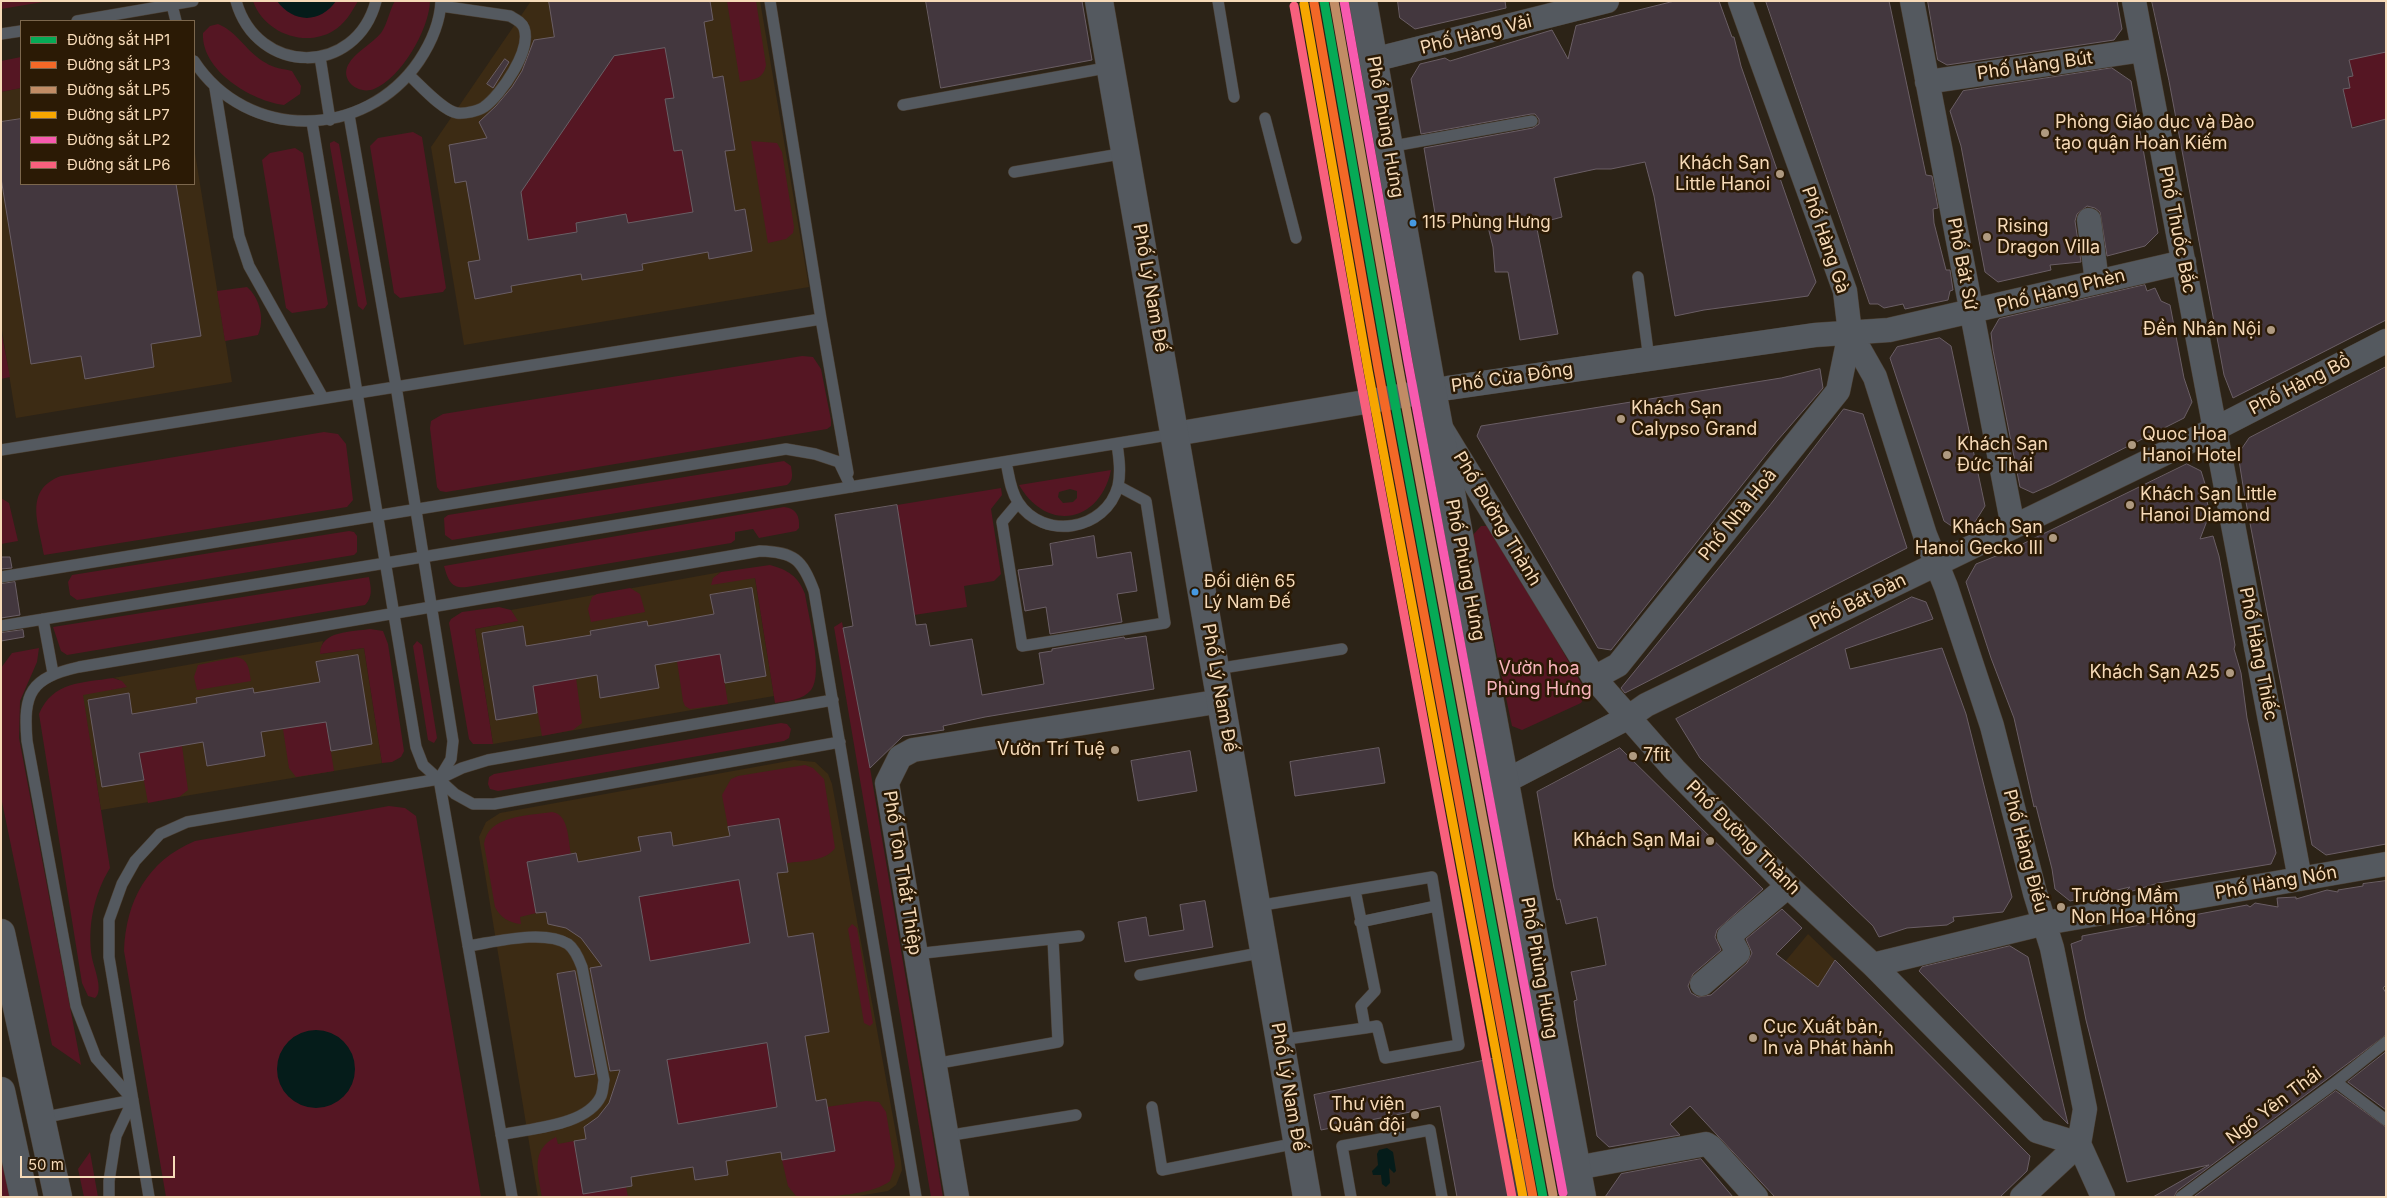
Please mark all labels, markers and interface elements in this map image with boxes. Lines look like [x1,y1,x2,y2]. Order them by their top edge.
street label: Phố Hàng Vải [1418,11,1534,59]
legend [20,20,195,185]
text: Đường sắt HP1 [67,30,170,49]
street label: Phố Hàng Bút [1976,47,2094,85]
street label: Phố Phùng Hưng [1362,54,1408,200]
text: Đường sắt LP3 [67,55,171,74]
text: Đường sắt LP5 [67,80,170,99]
text: Đường sắt LP7 [67,105,170,124]
place label: Phòng Giáo dục và Đào tạo quận Hoàn Kiếm [2055,112,2255,154]
marker: Phòng Giáo dục và Đào tạo quận Hoàn Kiếm [2039,127,2051,139]
text: Đường sắt LP2 [67,130,171,149]
place label: Khách Sạn Little Hanoi [1675,153,1770,195]
text: Đường sắt LP6 [67,155,171,174]
street label: Phố Thuốc Bắc [2154,165,2200,295]
marker: Khách Sạn Little Hanoi [1774,168,1786,180]
street label: Phố Hàng Gà [1797,184,1853,296]
place label: 115 Phùng Hưng [1422,213,1551,233]
street label: Phố Bát Sứ [1942,216,1982,312]
place label: Rising Dragon Villa [1997,216,2100,258]
marker: 115 Phùng Hưng [1408,218,1418,228]
street label: Phố Lý Nam Đế [1128,222,1172,354]
marker: Rising Dragon Villa [1981,231,1993,243]
street label: Phố Hàng Phèn [1995,265,2127,317]
place label: Đền Nhân Nội [2143,319,2261,341]
marker: Đền Nhân Nội [2265,324,2277,336]
street label: Phố Hàng Bồ [2246,350,2354,420]
street label: Phố Cửa Đông [1450,359,1574,397]
place label: Khách Sạn Calypso Grand [1631,398,1757,440]
marker: Khách Sạn Calypso Grand [1615,413,1627,425]
place label: Quoc Hoa Hanoi Hotel [2142,424,2241,466]
place label: Khách Sạn Đức Thái [1957,434,2048,476]
marker: Quoc Hoa Hanoi Hotel [2126,439,2138,451]
street label: Phố Đường Thành [1448,448,1546,590]
marker: Khách Sạn Đức Thái [1941,449,1953,461]
street label: Phố Nhà Hoả [1694,465,1782,565]
place label: Khách Sạn Little Hanoi Diamond [2140,484,2277,526]
street label: Phố Phùng Hưng [1441,497,1489,643]
marker: Khách Sạn Little Hanoi Diamond [2124,499,2136,511]
place label: Khách Sạn Hanoi Gecko III [1915,517,2043,560]
marker: Khách Sạn Hanoi Gecko III [2047,532,2059,544]
street label: Phố Bát Đàn [1806,569,1910,635]
place label: Đối diện 65 Lý Nam Đế [1204,572,1295,612]
street label: Phố Hàng Thiếc [2234,585,2282,723]
marker: Đối diện 65 Lý Nam Đế [1190,587,1200,597]
street label: Phố Lý Nam Đế [1197,622,1241,754]
park label: Vườn hoa Phùng Hưng [1486,658,1592,701]
place label: Khách Sạn A25 [2089,662,2220,684]
marker: Khách Sạn A25 [2224,667,2236,679]
place label: Vườn Trí Tuệ [997,739,1105,761]
marker: Vườn Trí Tuệ [1109,744,1121,756]
place label: 7fit [1643,745,1670,767]
marker: 7fit [1627,750,1639,762]
street label: Phố Đường Thành [1681,776,1805,900]
street label: Phố Hàng Điếu [1998,787,2052,915]
street label: Phố Tôn Thất Thiệp [878,789,926,957]
place label: Khách Sạn Mai [1573,830,1700,852]
marker: Khách Sạn Mai [1704,835,1716,847]
street label: Phố Hàng Nón [2213,862,2339,904]
place label: Trường Mầm Non Hoa Hồng [2071,886,2196,929]
street label: Phố Phùng Hưng [1516,895,1562,1041]
marker: Trường Mầm Non Hoa Hồng [2055,901,2067,913]
place label: Cục Xuất bản, In và Phát hành [1763,1017,1894,1060]
street label: Phố Lý Nam Đế [1266,1021,1310,1153]
marker: Cục Xuất bản, In và Phát hành [1747,1032,1759,1044]
street label: Ngõ Yên Thái [2222,1063,2326,1149]
place label: Thư viện Quân đội [1329,1094,1405,1136]
marker: Thư viện Quân đội [1409,1109,1421,1121]
scale bar [22,1146,178,1178]
text: 50 m [28,1155,64,1174]

